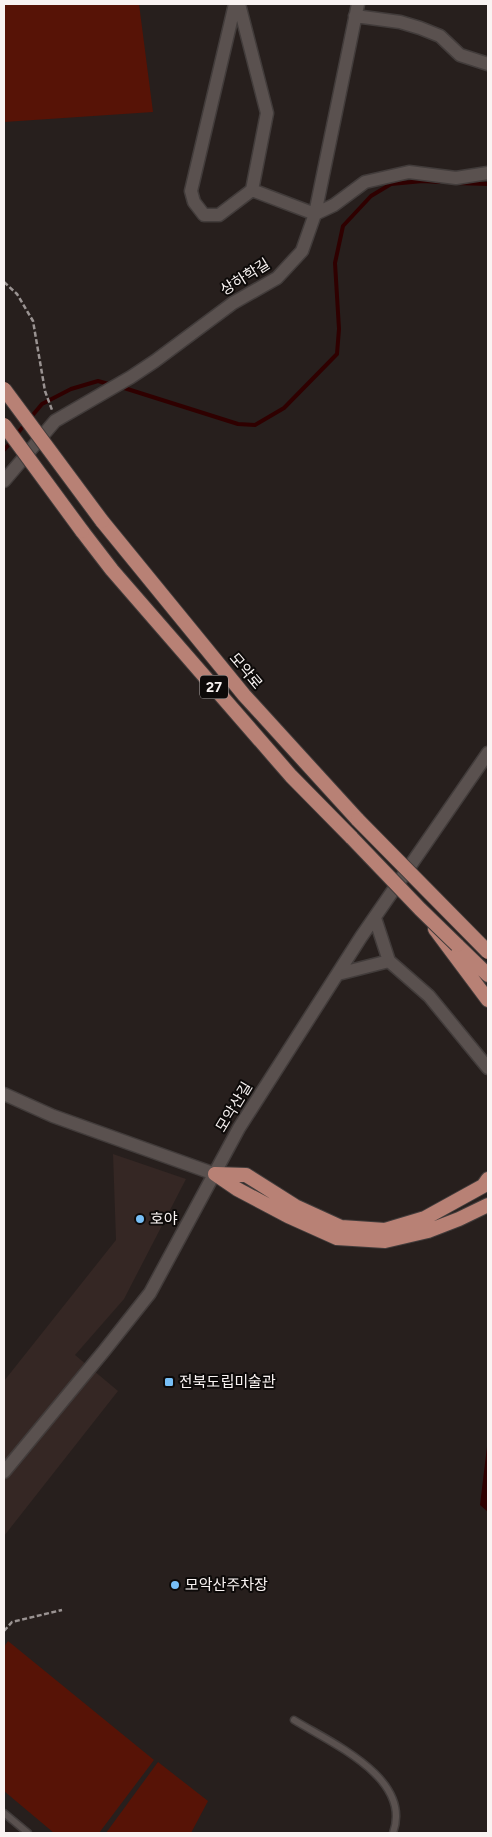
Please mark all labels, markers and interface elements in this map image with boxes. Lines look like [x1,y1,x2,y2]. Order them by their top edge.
street label: 상하학길 [217,255,273,299]
street label: 모악로 [226,649,266,693]
road number: 27 [200,676,228,699]
street label: 모악산길 [212,1079,256,1135]
place label: 호야 [150,1210,178,1228]
marker: 호야 [134,1213,146,1225]
place label: 전북도립미술관 [179,1373,276,1391]
marker: 전북도립미술관 [163,1376,175,1388]
place label: 모악산주차장 [185,1576,268,1594]
marker: 모악산주차장 [169,1579,181,1591]

